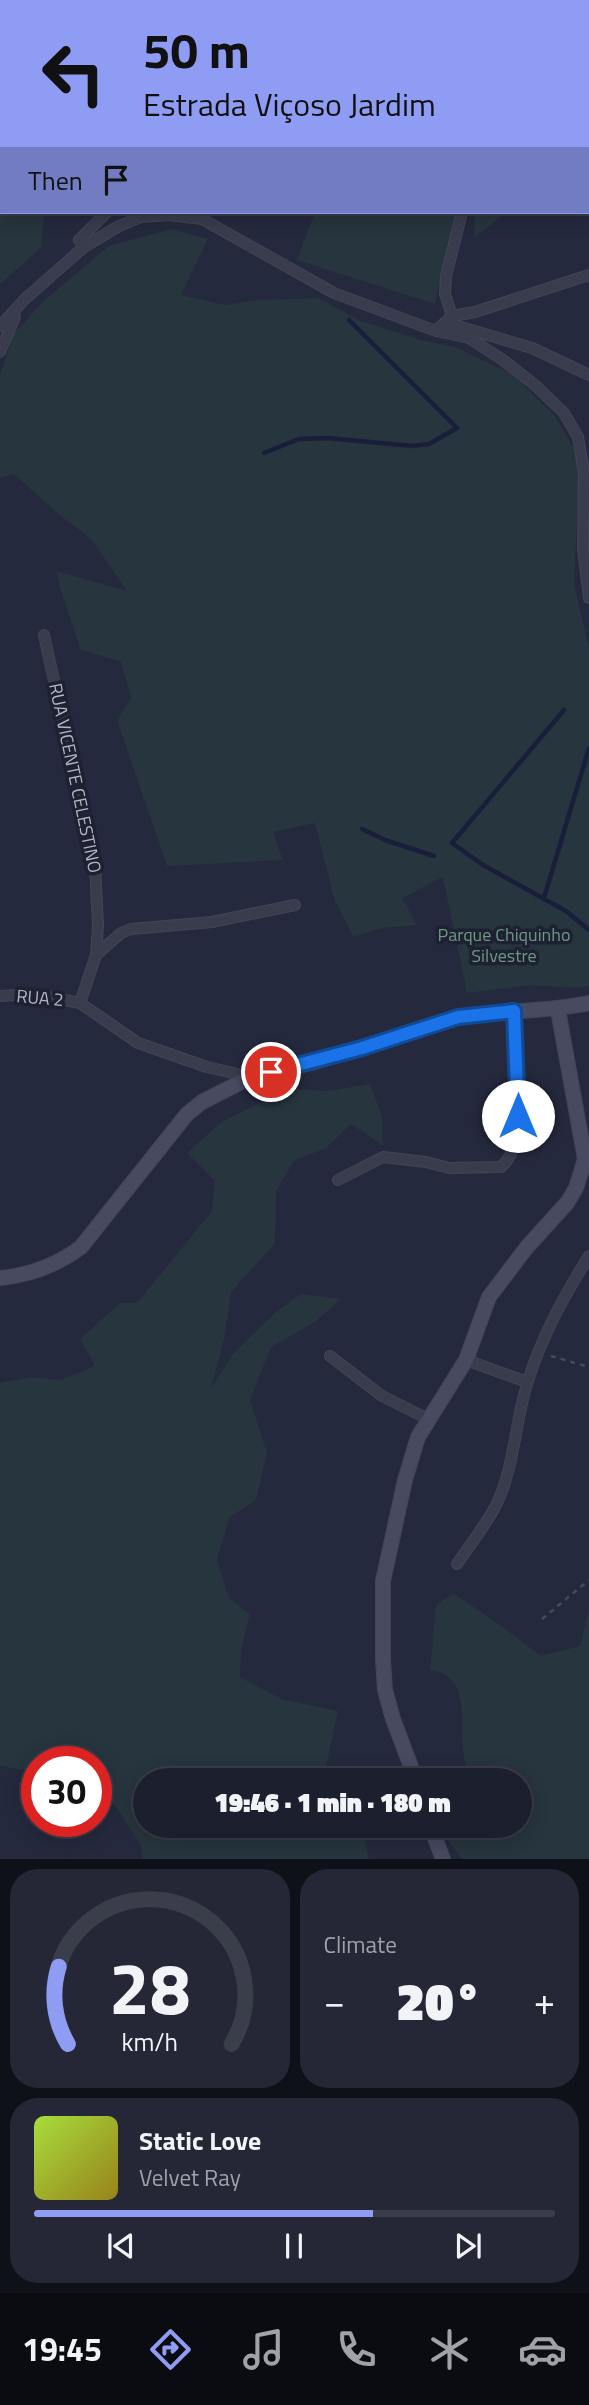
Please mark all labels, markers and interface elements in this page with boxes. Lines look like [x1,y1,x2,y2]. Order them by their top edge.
text: 50 m [143,12,250,87]
icon: left [28,28,119,119]
text: Estrada Viçoso Jardim [143,80,436,128]
text: Then [28,161,83,200]
icon: arrive [97,161,135,199]
street label: RUA VICENTE CELESTINO [42,680,109,875]
park label: Parque Chiquinho Silvestre [438,921,570,969]
street label: RUA 2 [15,982,65,1013]
pin [241,1042,301,1102]
icon: arrive [252,1053,290,1091]
position arrow [481,1079,555,1153]
speed limit sign: 30 [21,1746,112,1837]
text: 19:46 · 1 min · 180 m [214,1783,451,1822]
text: Climate [324,1927,397,1962]
text: 28 [109,1933,191,2043]
text: 20° [396,1961,482,2040]
text: − [324,1972,345,2030]
text: + [534,1972,555,2030]
text: km/h [121,2023,178,2061]
text: Static Love [139,2121,261,2160]
text: Velvet Ray [139,2160,241,2195]
icon: previous [102,2227,140,2265]
icon: pause [275,2227,313,2265]
icon: next [449,2227,487,2265]
text: 19:45 [22,2325,102,2373]
icon: directions [146,2325,195,2374]
icon: music [239,2325,288,2374]
icon: phone [332,2325,381,2374]
icon: climate [425,2325,474,2374]
icon: car [518,2325,567,2374]

